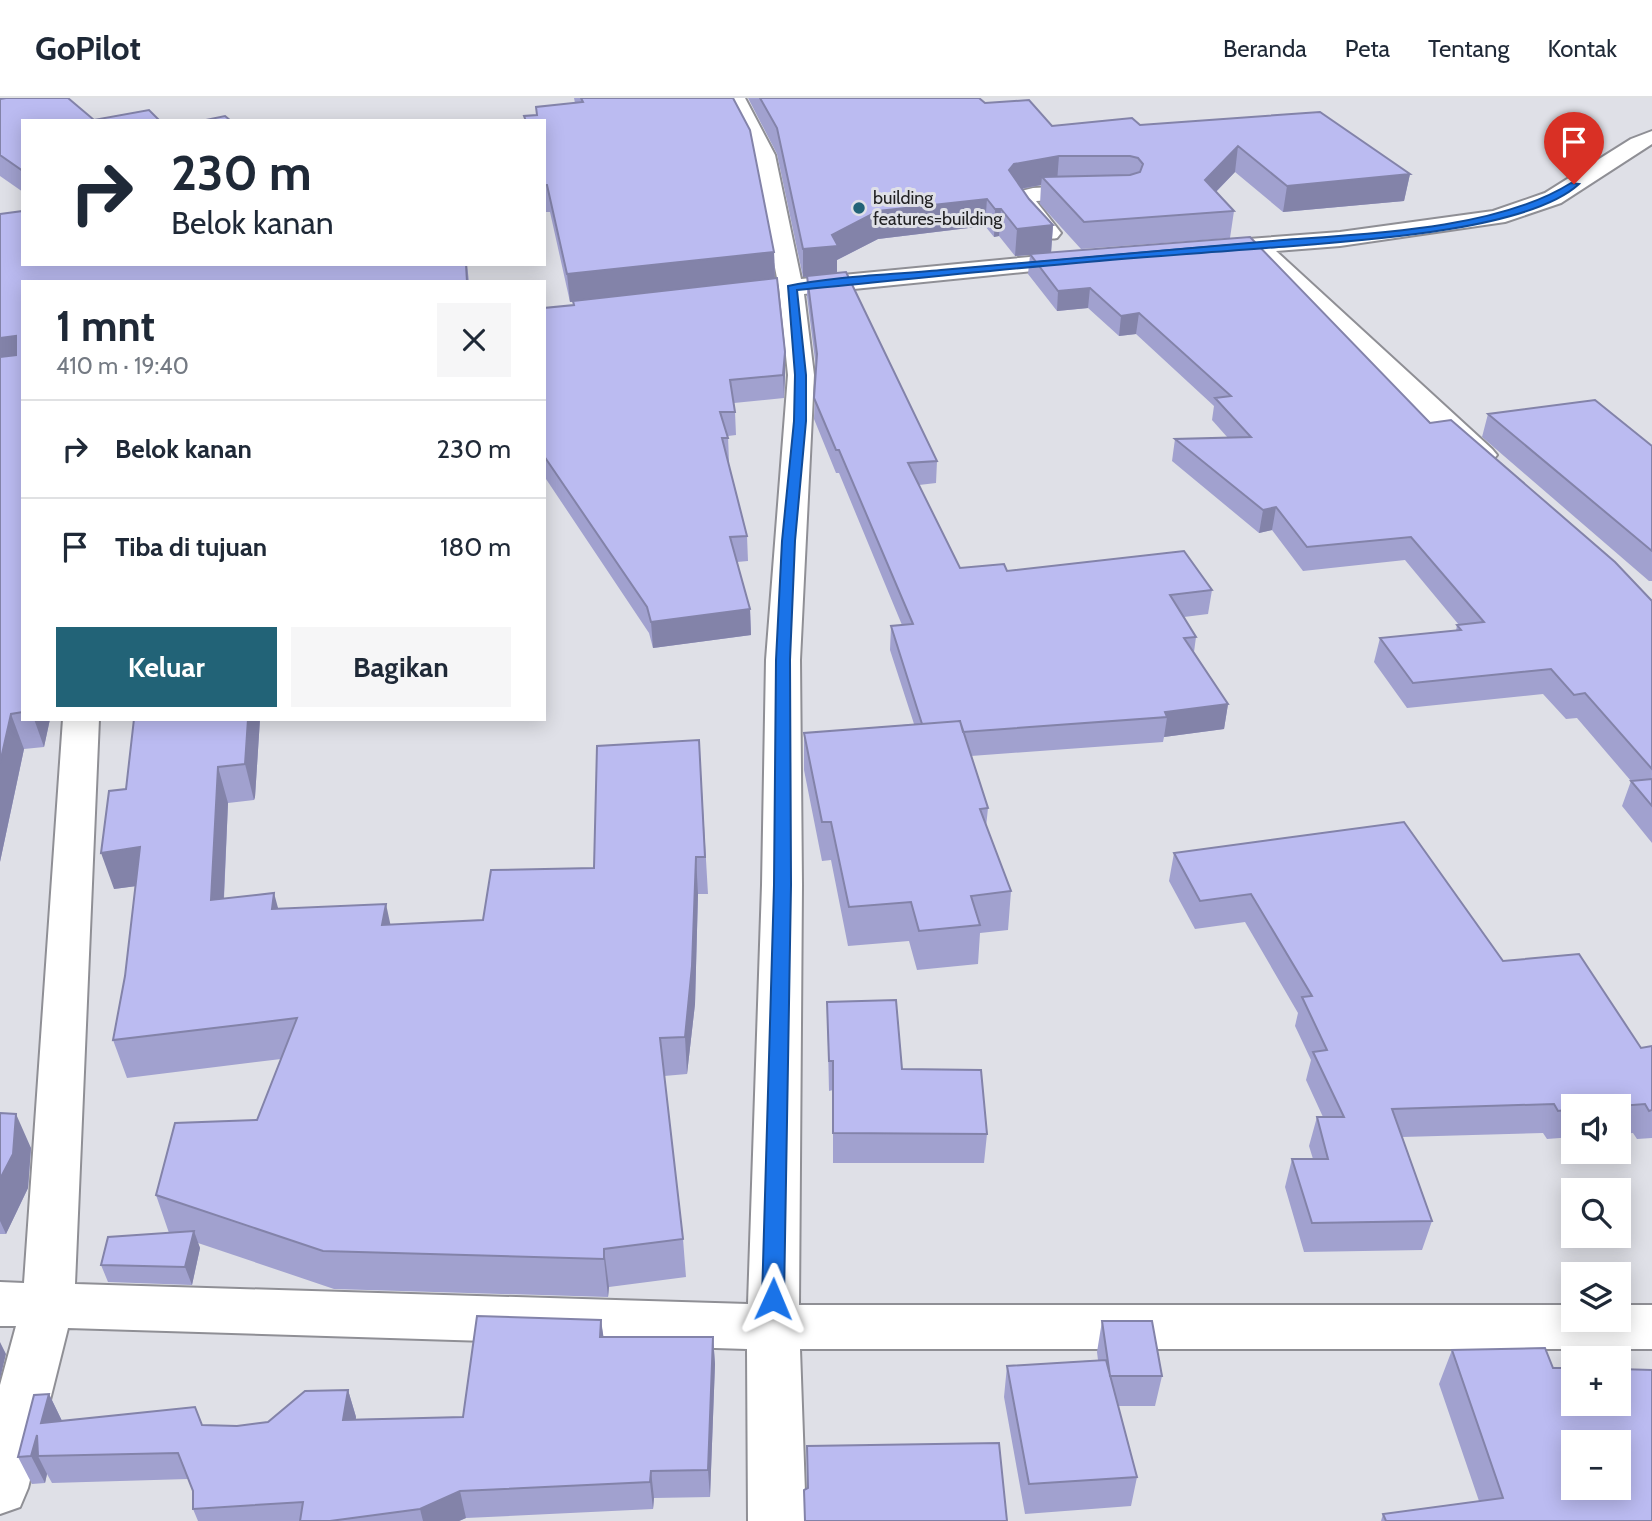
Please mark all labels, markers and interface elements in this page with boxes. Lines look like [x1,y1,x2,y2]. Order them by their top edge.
text: GoPilot [35,28,141,68]
text: Beranda [1223,34,1307,63]
text: Peta [1345,34,1390,63]
text: Tentang [1428,34,1509,63]
text: Kontak [1547,34,1617,63]
pin [1544,112,1604,184]
icon: arrive [1555,123,1593,161]
text: 230 m [171,143,312,202]
icon: right [56,147,147,238]
place label: building features=building [873,187,1003,230]
marker: building features=building [851,200,867,216]
text: Belok kanan [171,203,334,242]
text: 1 mnt [56,300,155,352]
button: close [437,303,511,377]
text: 410 m · 19:40 [56,352,189,380]
icon: right [56,430,94,468]
text: Belok kanan [115,433,252,465]
text: 230 m [437,433,511,465]
icon: arrive [56,528,94,566]
text: Tiba di tujuan [115,531,267,563]
text: 180 m [440,531,511,563]
button: Keluar [56,627,277,707]
button: Bagikan [291,627,511,707]
map controls [1561,1094,1631,1500]
button: sound [1561,1094,1631,1164]
button: search [1561,1178,1631,1248]
position arrow [736,1262,810,1336]
button: layers [1561,1262,1631,1332]
button: + [1561,1346,1631,1416]
button: − [1561,1430,1631,1500]

